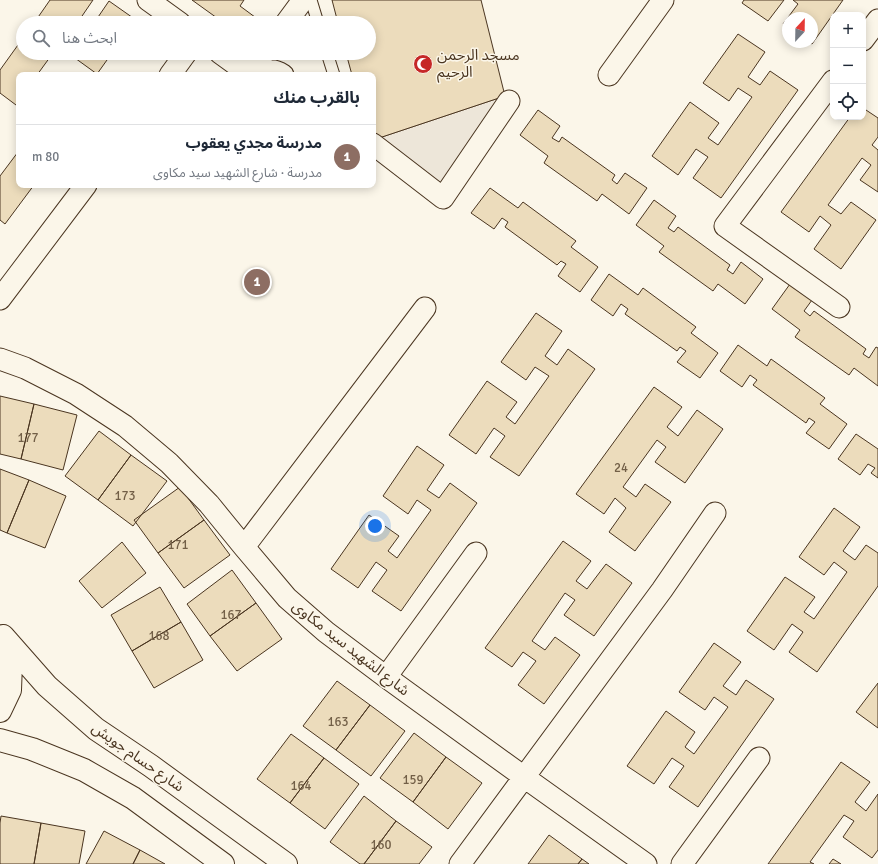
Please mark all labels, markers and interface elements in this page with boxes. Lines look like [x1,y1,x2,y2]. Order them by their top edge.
north arrow [782,12,818,48]
map controls [830,12,866,120]
button: + [830,12,866,48]
search box [16,16,376,60]
icon: search [30,27,52,49]
text: ابحث هنا [62,29,117,47]
place label: مسجد الرحمن الرحيم [437,46,520,83]
button: − [830,48,866,84]
mosque icon: مسجد الرحمن الرحيم [412,53,434,75]
button: locate [830,84,866,120]
text: بالقرب منك [273,87,360,108]
text: مدرسة مجدي يعقوب [186,134,322,152]
text: 80 m [32,149,59,165]
text: 1 [343,149,351,165]
text: مدرسة · شارع الشهيد سيد مكاوى [153,165,322,181]
pin: 1 [244,267,270,297]
house number: 177 [17,430,39,446]
house number: 24 [614,460,628,476]
house number: 173 [114,488,136,504]
your location [365,516,385,536]
house number: 171 [167,537,189,553]
street label: شارع الشهيد سيد مكاوى [287,597,413,702]
house number: 167 [220,607,242,623]
house number: 168 [148,628,170,644]
house number: 163 [327,714,349,730]
street label: شارع حسام جويش [87,719,188,798]
house number: 159 [402,772,424,788]
house number: 164 [290,778,312,794]
house number: 160 [370,837,392,853]

